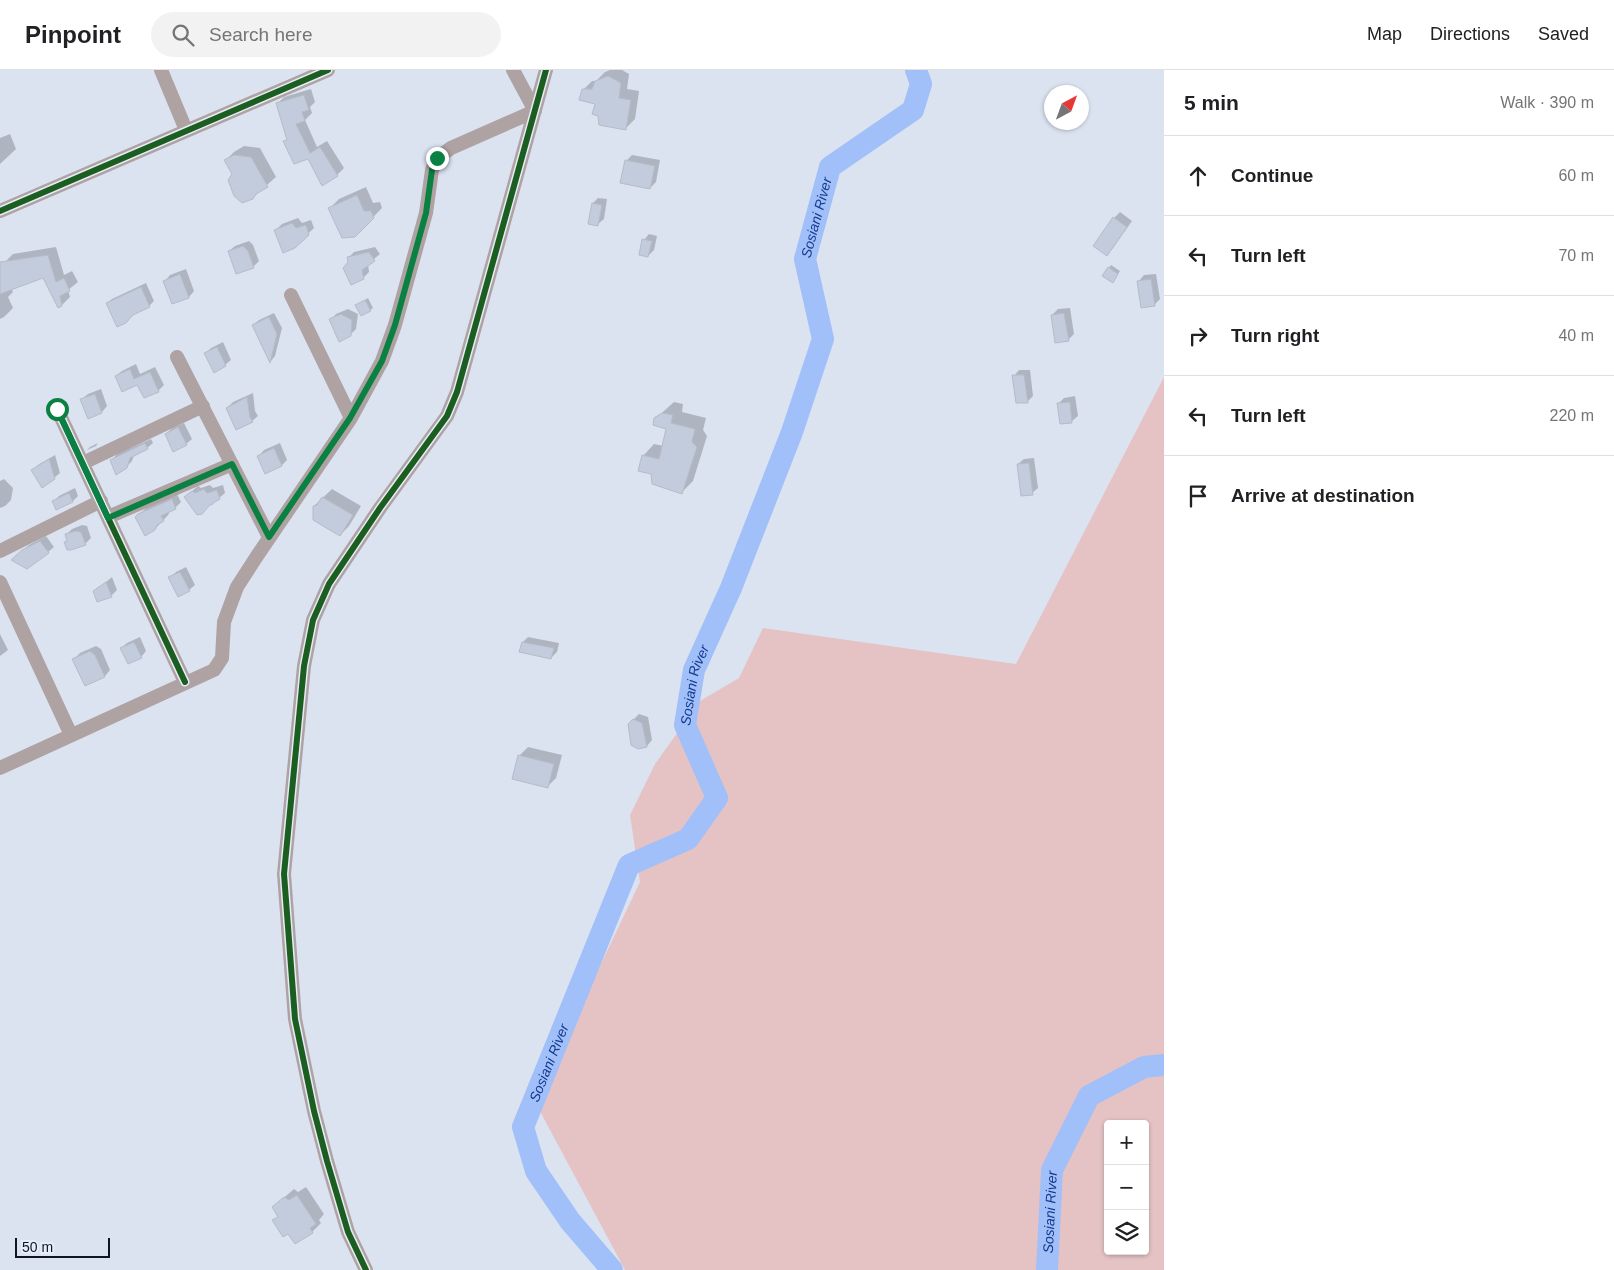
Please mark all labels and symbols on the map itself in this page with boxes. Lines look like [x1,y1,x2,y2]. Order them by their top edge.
north arrow [1044,85,1089,130]
route end [426,147,449,170]
water label: Sosiani River [798,174,835,260]
route start [46,398,69,421]
water label: Sosiani River [677,641,713,726]
water label: Sosiani River [526,1020,572,1104]
water label: Sosiani River [1040,1169,1060,1254]
scale bar [15,1235,110,1258]

